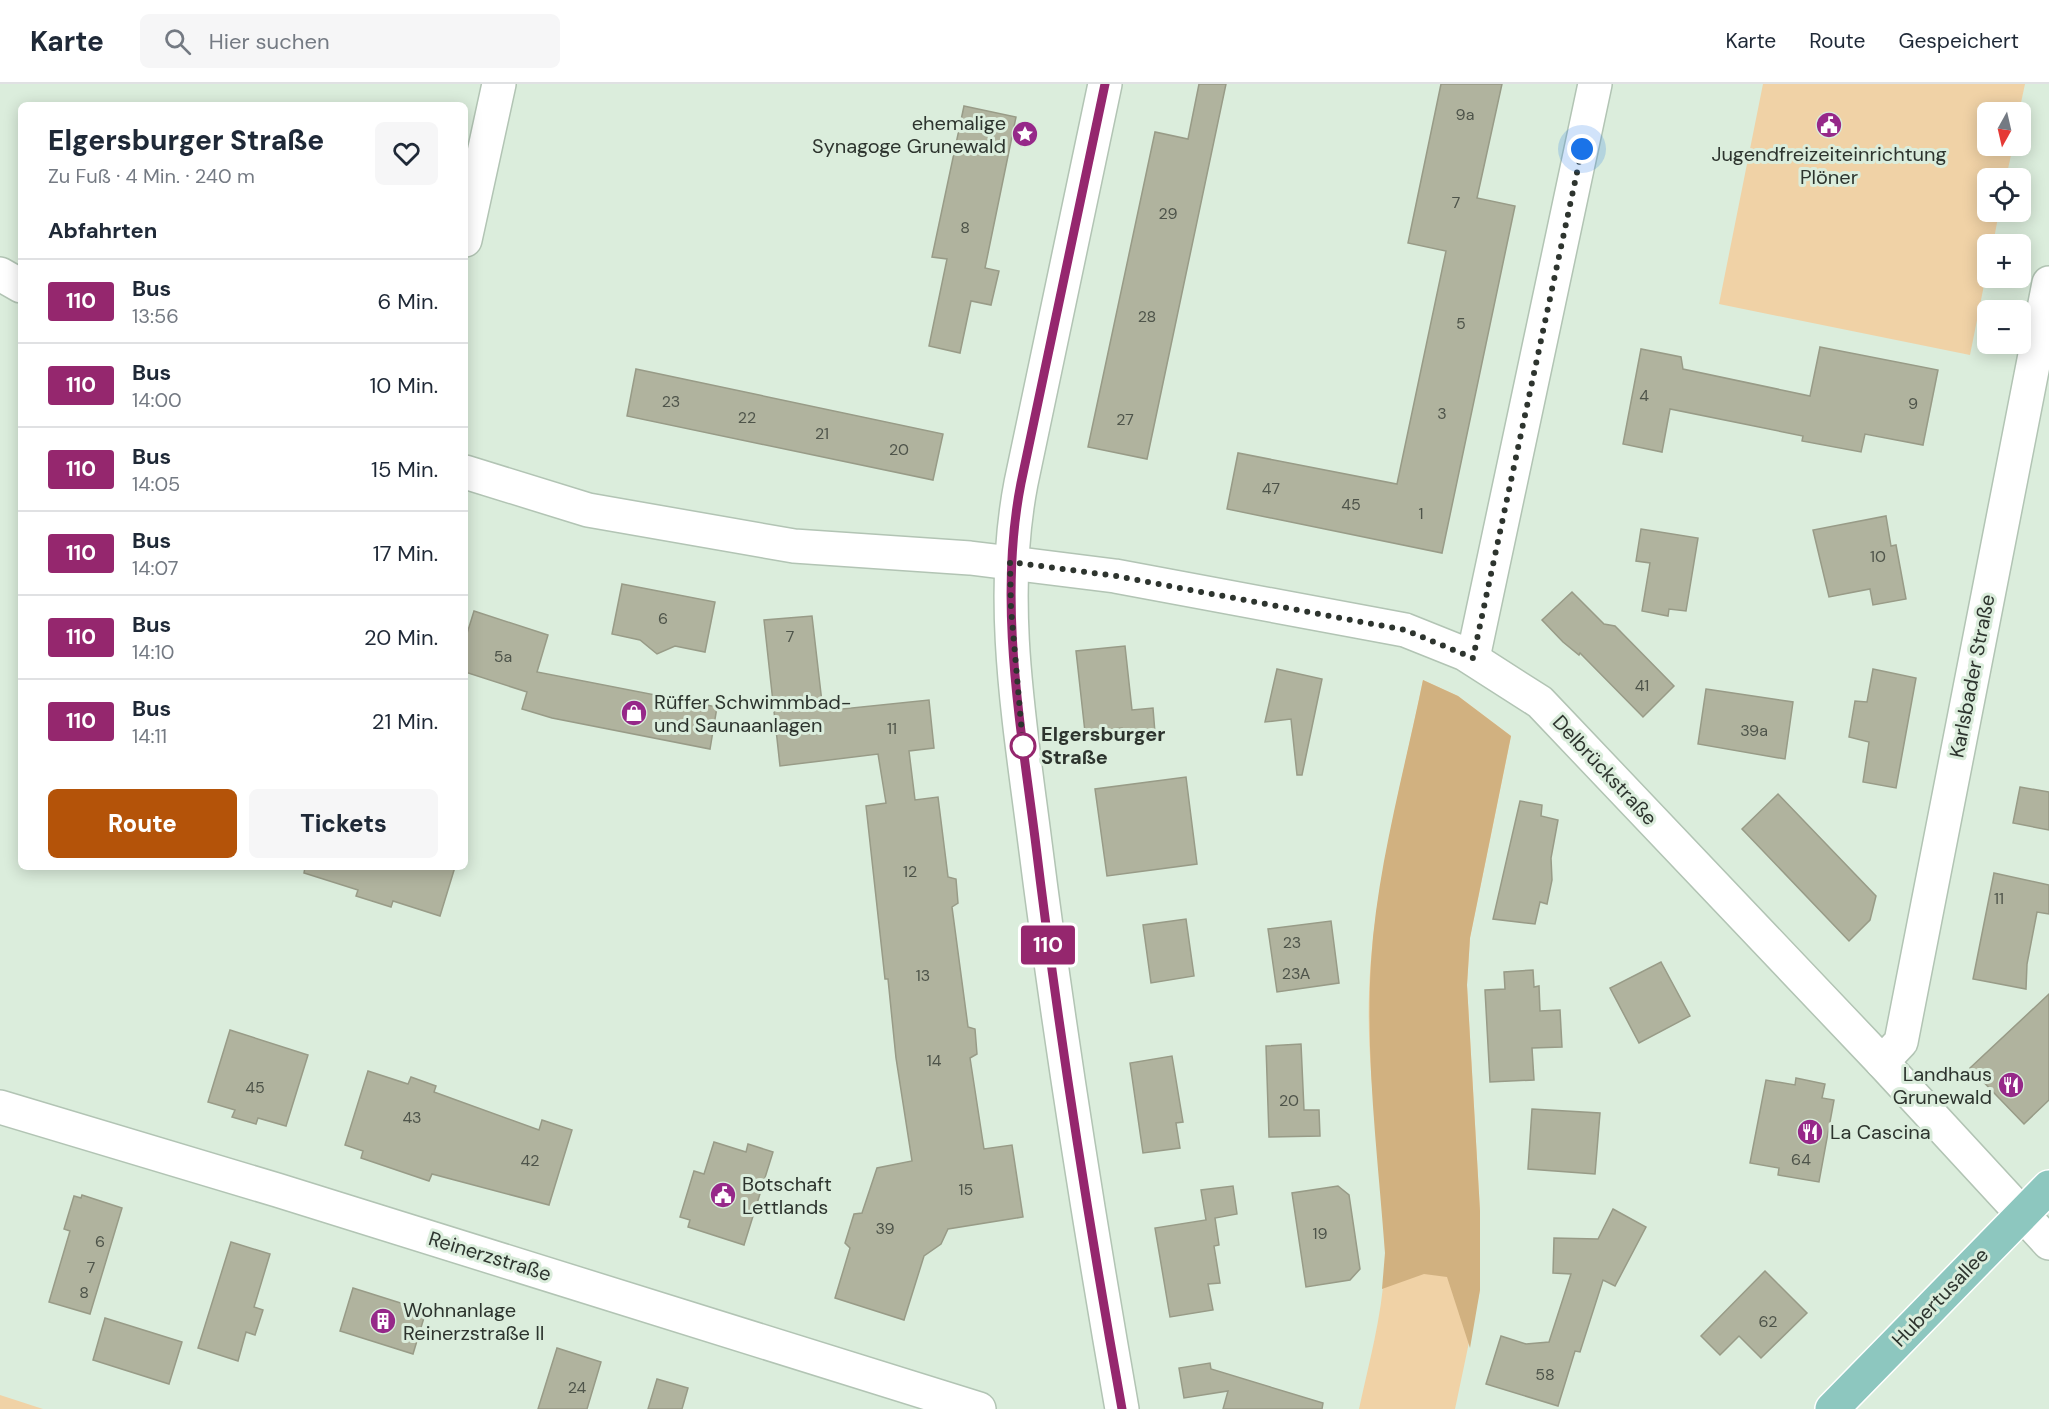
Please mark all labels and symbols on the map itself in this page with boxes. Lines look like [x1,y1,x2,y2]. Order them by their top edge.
north arrow [1977,102,2031,156]
house number: 9a [1456,104,1474,125]
place label: ehemalige Synagoge Grunewald [812,110,1006,159]
public building icon: Jugendfreizeiteinrichtung Plöner [1814,110,1844,140]
place icon: ehemalige Synagoge Grunewald [1010,119,1040,149]
your location [1567,134,1597,164]
place label: Jugendfreizeiteinrichtung Plöner [1711,141,1947,190]
house number: 7 [1452,192,1460,213]
house number: 29 [1158,203,1178,224]
house number: 8 [960,217,970,238]
house number: 28 [1138,306,1156,327]
house number: 5 [1456,313,1466,334]
house number: 4 [1639,385,1649,406]
house number: 23 [662,391,680,412]
house number: 9 [1908,393,1918,414]
house number: 3 [1437,403,1447,424]
house number: 22 [738,407,756,428]
house number: 27 [1116,409,1134,430]
house number: 21 [815,423,829,444]
house number: 20 [889,439,909,460]
house number: 47 [1262,478,1280,499]
house number: 45 [1341,494,1361,515]
house number: 1 [1419,503,1424,524]
house number: 10 [1870,546,1886,567]
street label: Karlsbader Straße [1943,592,2001,760]
house number: 6 [658,608,668,629]
house number: 7 [786,626,794,647]
house number: 5a [494,646,512,667]
house number: 41 [1635,675,1649,696]
place label: Rüffer Schwimmbad- und Saunaanlagen [654,689,852,738]
shop icon: Rüffer Schwimmbad- und Saunaanlagen [619,698,649,728]
street label: Delbrückstraße [1547,709,1663,831]
house number: 11 [887,718,897,739]
house number: 39a [1740,720,1768,741]
place label: Elgersburger Straße [1041,721,1165,770]
marker: Elgersburger Straße [1010,733,1036,759]
house number: 12 [903,861,917,882]
house number: 11 [1994,888,2004,909]
line badge: 110 [1014,926,1082,964]
house number: 23 [1283,932,1301,953]
house number: 23A [1282,963,1311,984]
house number: 13 [916,965,930,986]
house number: 14 [927,1050,942,1071]
place label: Landhaus Grunewald [1893,1061,1992,1110]
restaurant icon: Landhaus Grunewald [1996,1070,2026,1100]
house number: 45 [245,1077,265,1098]
house number: 20 [1279,1090,1299,1111]
house number: 43 [402,1107,422,1128]
restaurant icon: La Cascina [1795,1117,1825,1147]
place label: La Cascina [1830,1119,1931,1145]
house number: 64 [1791,1149,1811,1170]
house number: 42 [521,1150,539,1171]
place label: Botschaft Lettlands [742,1171,832,1220]
house number: 15 [959,1179,973,1200]
public building icon: Botschaft Lettlands [708,1180,738,1210]
house number: 39 [875,1218,895,1239]
house number: 19 [1312,1223,1328,1244]
street label: Reinerzstraße [426,1225,554,1287]
house number: 6 [95,1231,105,1252]
street label: Hubertusallee [1886,1242,1994,1352]
house number: 7 [87,1257,95,1278]
house number: 8 [79,1282,89,1303]
place label: Wohnanlage Reinerzstraße II [403,1297,545,1346]
building icon: Wohnanlage Reinerzstraße II [368,1306,398,1336]
house number: 62 [1759,1311,1777,1332]
house number: 58 [1535,1364,1555,1385]
house number: 24 [568,1377,587,1398]

